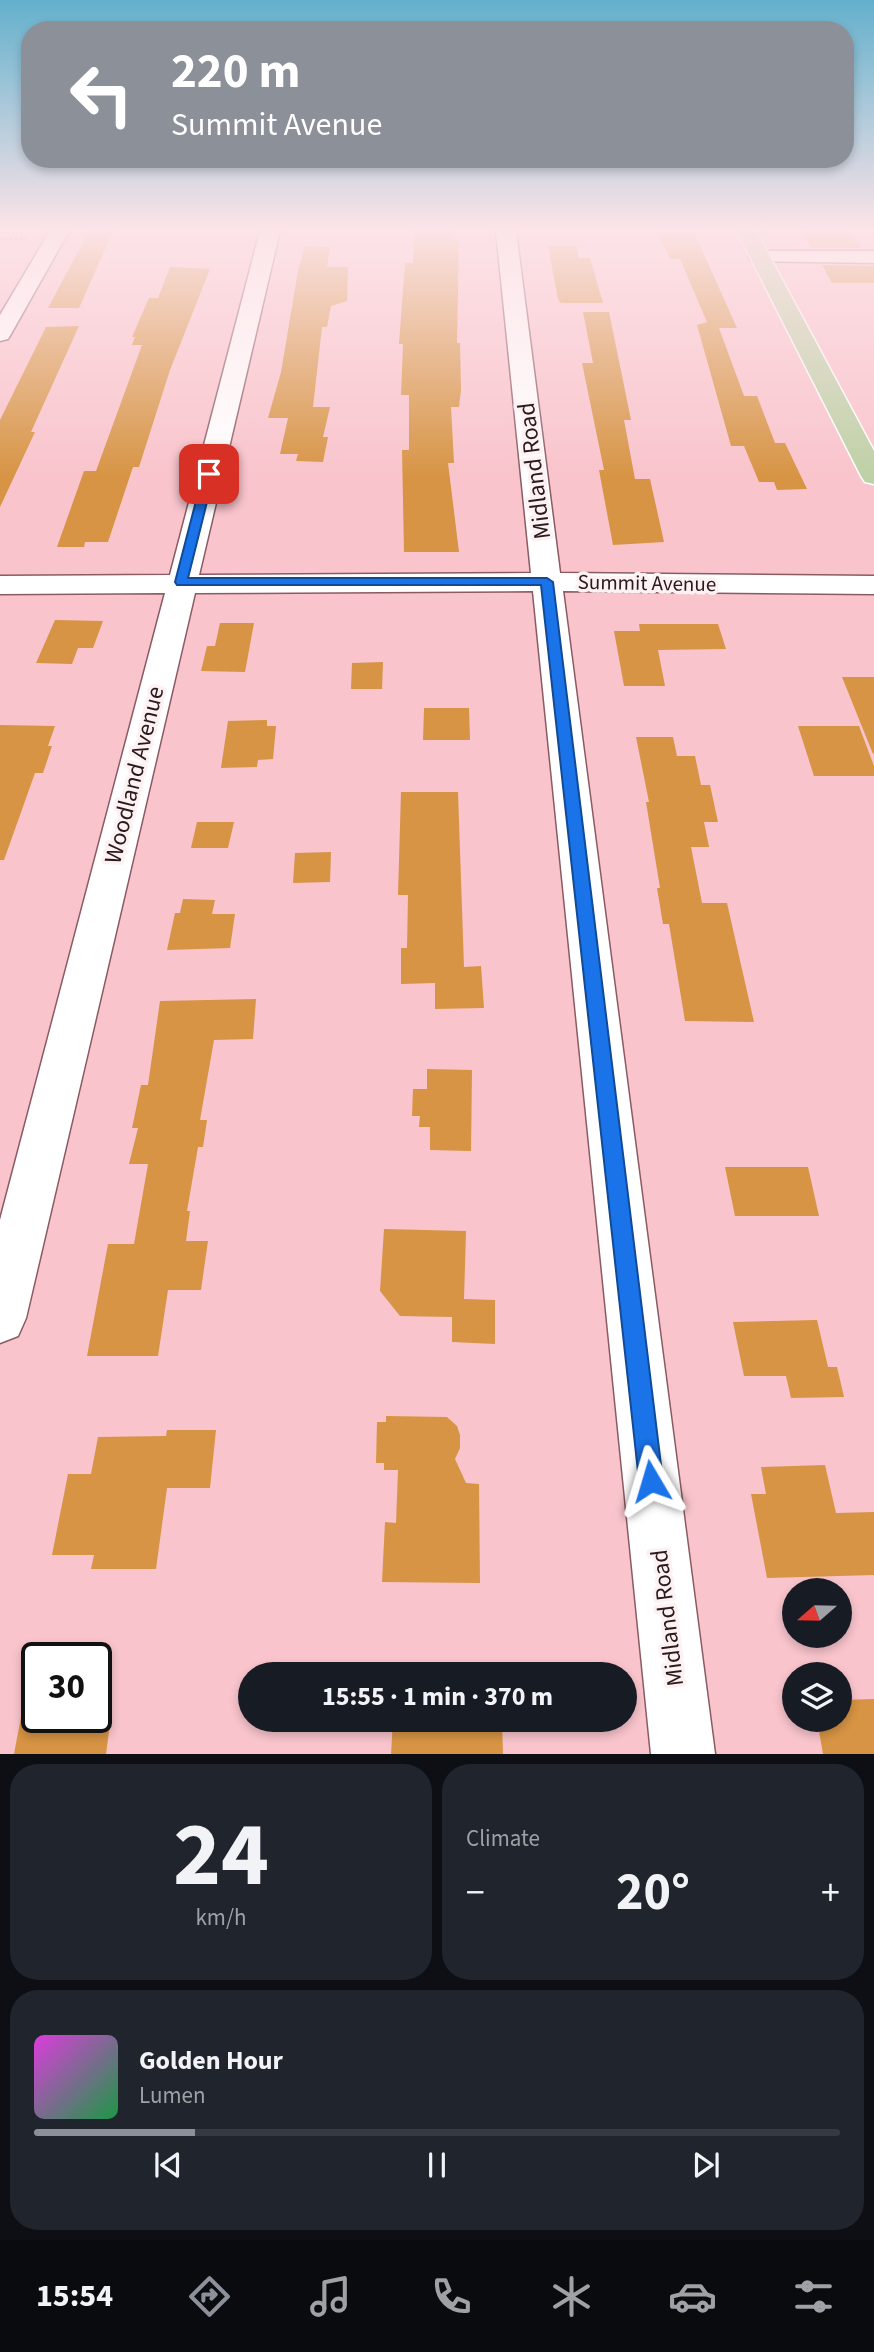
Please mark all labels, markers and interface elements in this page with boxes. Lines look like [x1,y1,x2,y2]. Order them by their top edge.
text: 220 m [171,37,300,107]
icon: left [56,49,147,140]
text: Summit Avenue [171,102,382,148]
street label: Midland Road [509,400,560,541]
pin [179,444,239,504]
icon: arrive [190,455,228,493]
street label: Summit Avenue [577,567,717,599]
street label: Woodland Avenue [96,683,173,867]
position arrow [614,1444,688,1518]
street label: Midland Road [642,1547,693,1688]
north arrow [782,1578,852,1648]
map controls [782,1578,852,1732]
speed limit sign: 30 [21,1642,112,1733]
button: layers [782,1662,852,1732]
text: 15:55 · 1 min · 370 m [322,1678,553,1715]
text: 24 [173,1791,269,1920]
text: Climate [466,1822,540,1855]
text: 20° [616,1856,690,1930]
text: − [466,1866,485,1920]
text: + [821,1866,840,1920]
text: km/h [195,1901,247,1934]
text: Golden Hour [139,2042,283,2079]
text: Lumen [139,2079,206,2112]
icon: previous [149,2146,187,2184]
icon: pause [418,2146,456,2184]
icon: next [687,2146,725,2184]
icon: directions [185,2272,234,2321]
icon: music [306,2272,355,2321]
icon: phone [427,2272,476,2321]
icon: climate [547,2272,596,2321]
icon: car [668,2272,717,2321]
icon: filters [789,2272,838,2321]
text: 15:54 [36,2273,113,2319]

